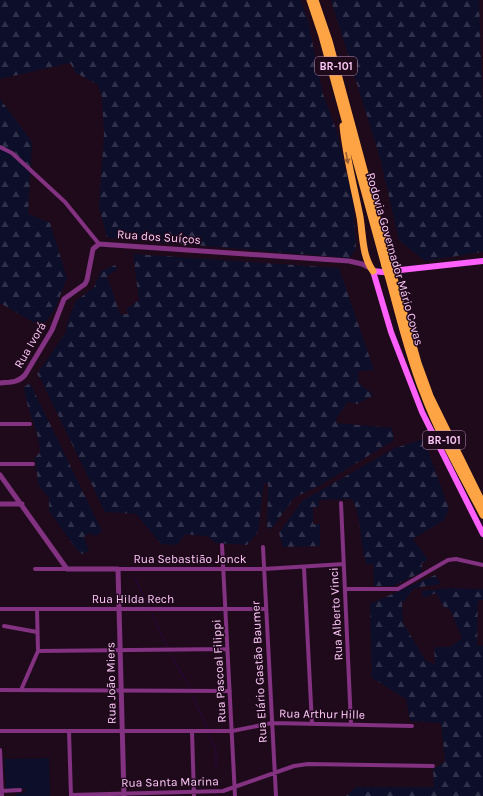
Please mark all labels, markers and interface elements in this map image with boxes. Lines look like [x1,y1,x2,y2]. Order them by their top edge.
road number: BR-101 [315,57,357,75]
one-way arrow [344,152,350,165]
street label: Rodovia Governador Mário Covas [364,171,426,347]
street label: Rua dos Suíços [117,227,201,247]
street label: Rua Ivorá [11,319,49,371]
road number: BR-101 [423,431,465,449]
street label: Rua Sebastião Jonck [133,552,247,566]
street label: Rua Alberto Vinci [327,567,345,661]
street label: Rua Hilda Rech [92,592,174,606]
street label: Rua Elário Gastão Baumer [248,600,270,743]
street label: Rua Pascoal Filippi [209,619,229,723]
street label: Rua João Miers [103,642,119,724]
street label: Rua Arthur Hille [279,706,365,722]
street label: Rua Santa Marina [121,774,219,790]

